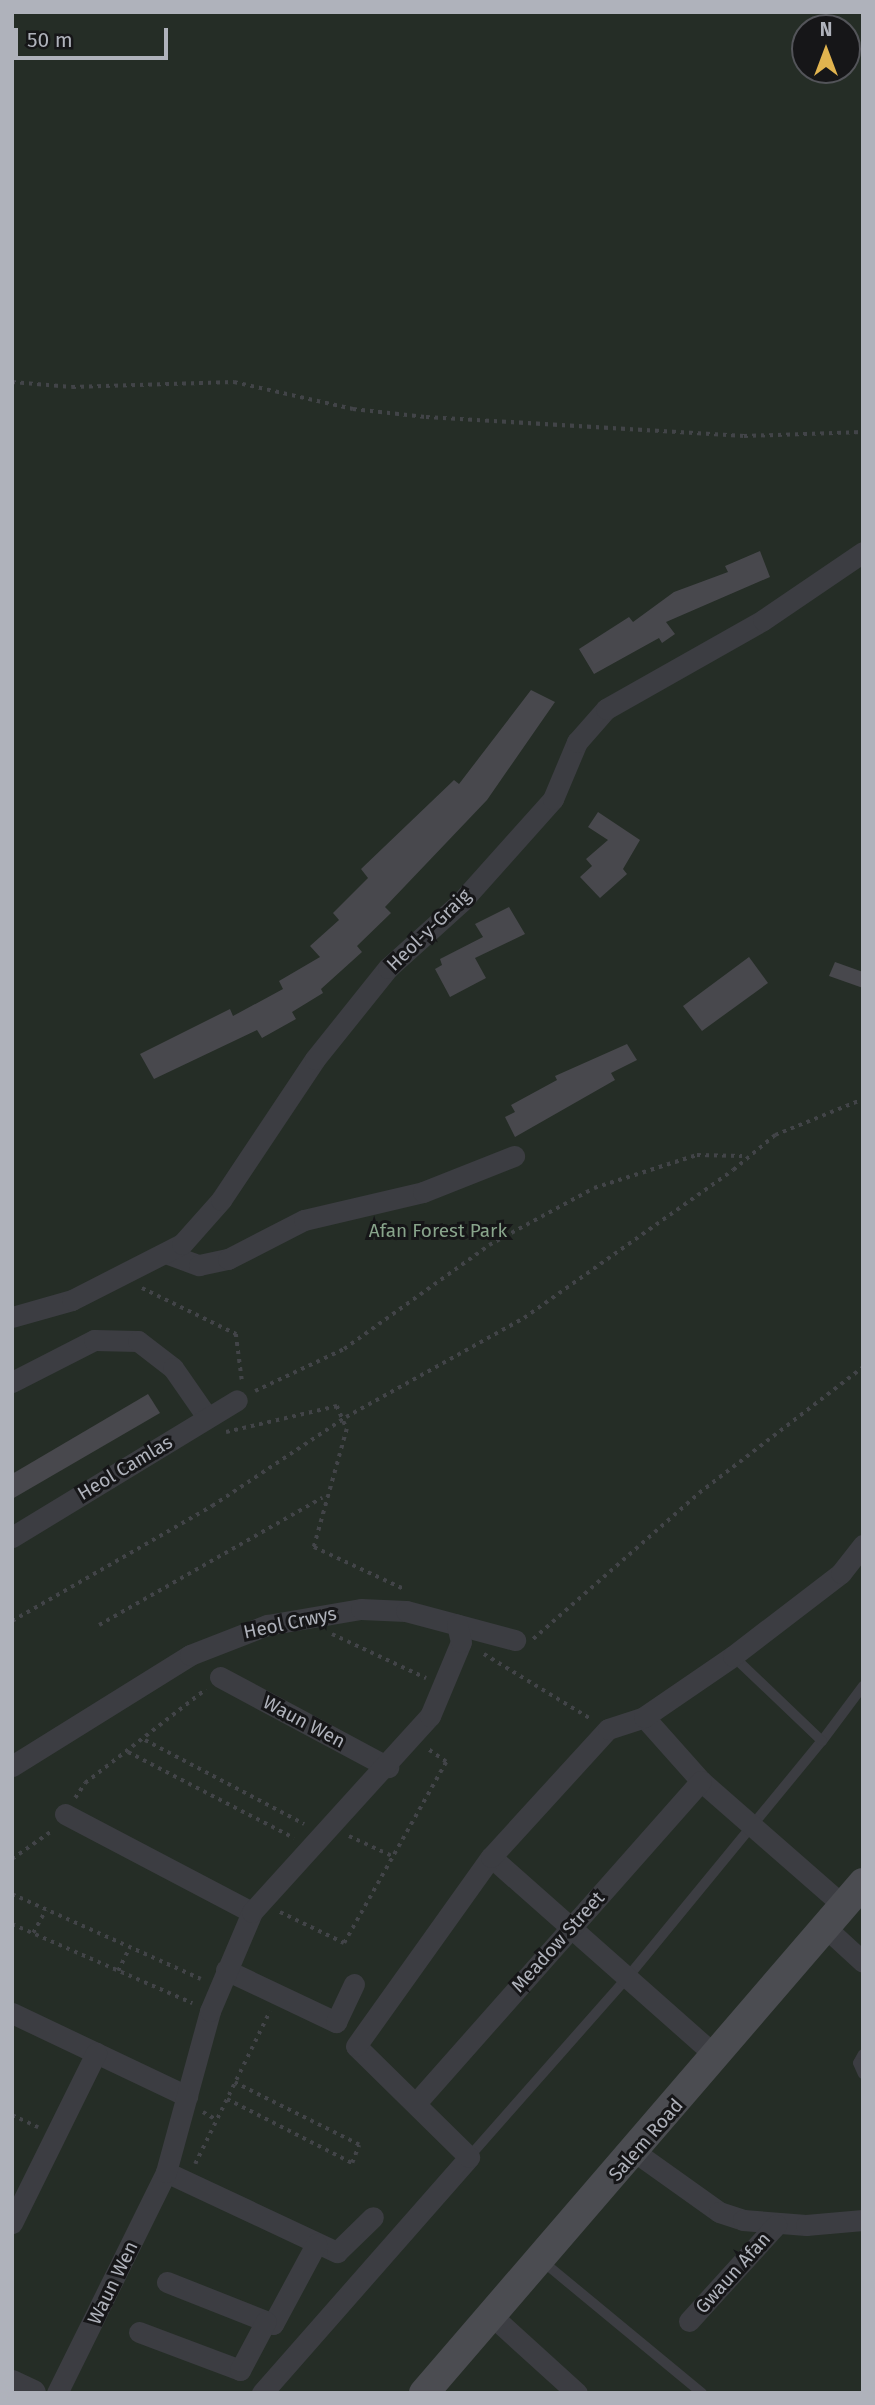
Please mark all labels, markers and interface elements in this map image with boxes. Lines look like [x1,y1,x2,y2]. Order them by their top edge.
scale bar [18,14,172,58]
north arrow [791,14,861,84]
text: N [820,18,832,41]
text: 50 m [27,27,73,53]
street label: Heol-y-Graig [382,884,476,976]
park label: Afan Forest Park [369,1220,507,1242]
street label: Heol Camlas [73,1431,177,1505]
street label: Heol Crwys [241,1602,339,1644]
street label: Waun Wen [259,1691,349,1753]
street label: Meadow Street [507,1887,609,1997]
street label: Salem Road [604,2094,688,2186]
street label: Gwaun Afan [691,2228,775,2318]
street label: Waun Wen [83,2238,143,2328]

